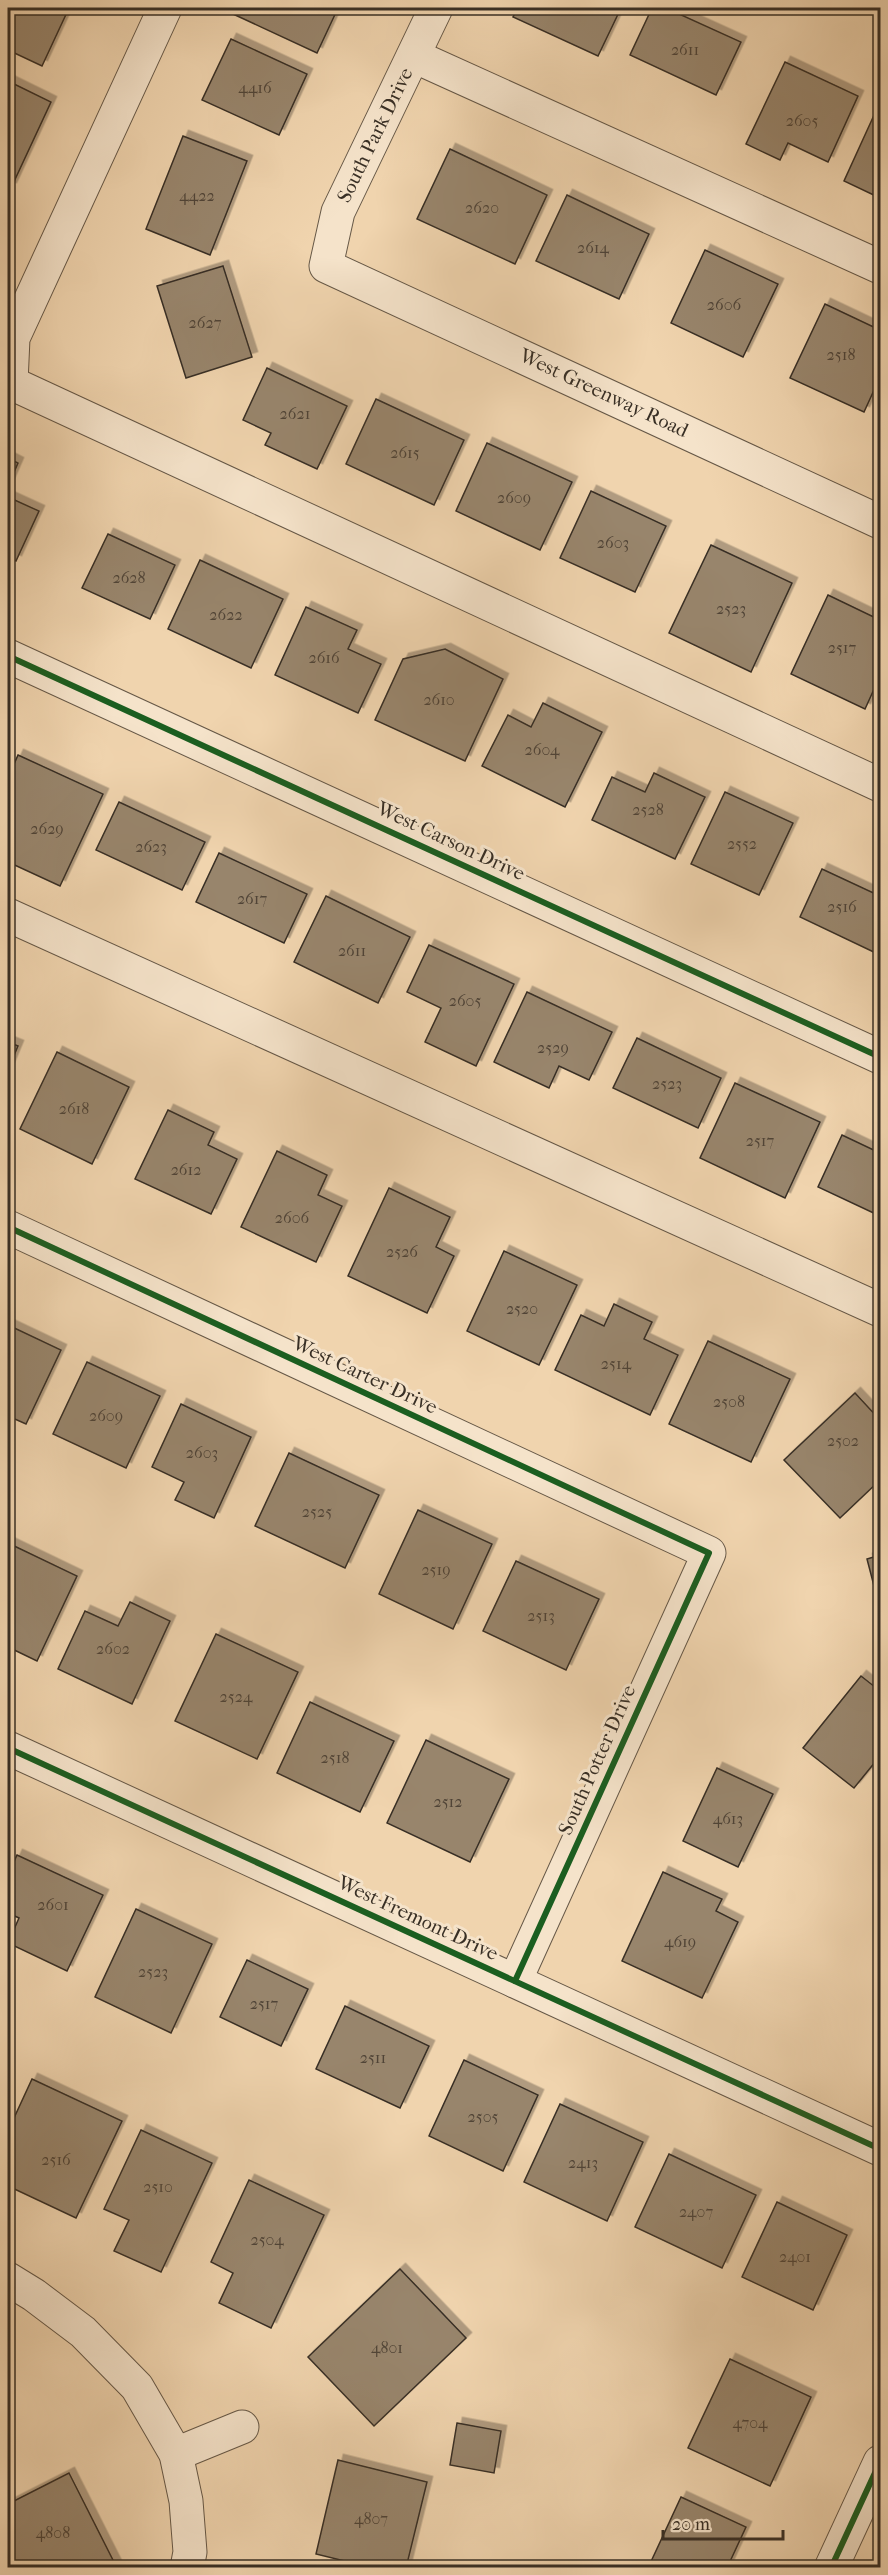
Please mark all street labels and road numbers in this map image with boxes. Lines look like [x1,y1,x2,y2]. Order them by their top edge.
street label: South Park Drive [332,64,418,206]
street label: West Greenway Road [515,343,693,443]
street label: West Carson Drive [373,796,529,885]
street label: West Carter Drive [288,1331,441,1419]
street label: South Potter Drive [554,1681,640,1839]
street label: West Fremont Drive [333,1870,502,1965]

